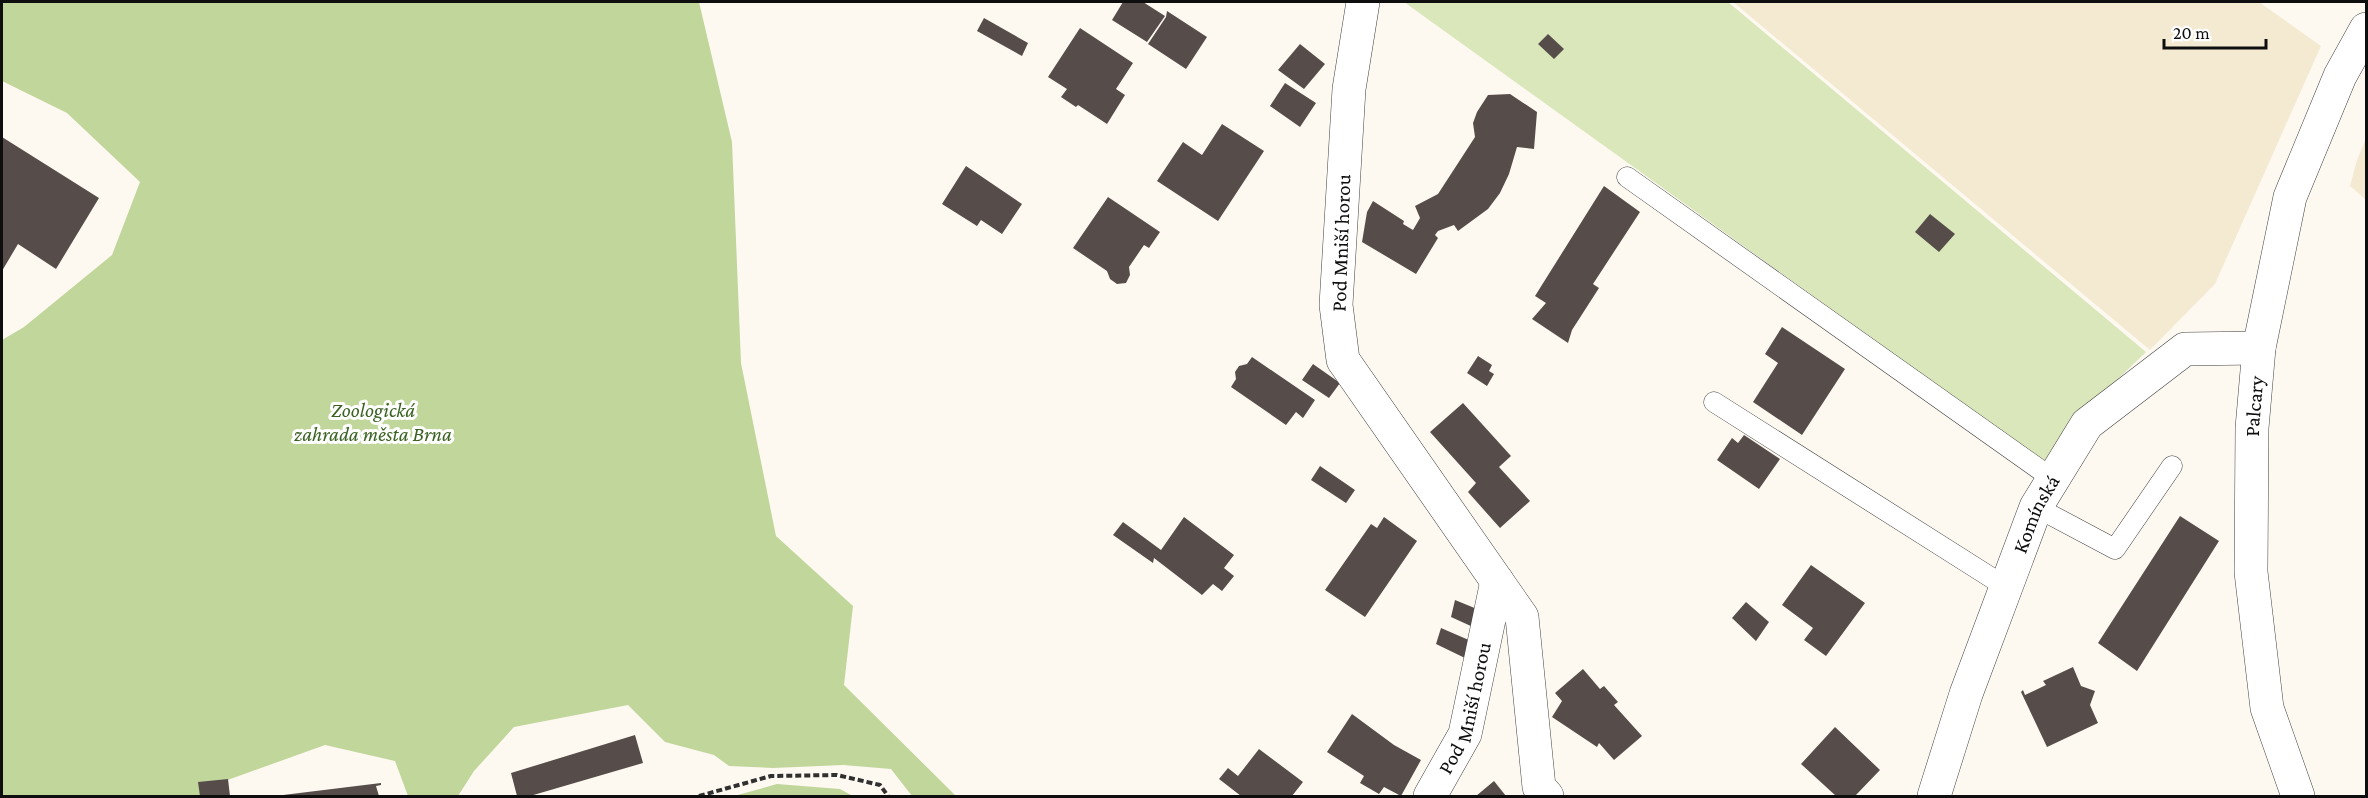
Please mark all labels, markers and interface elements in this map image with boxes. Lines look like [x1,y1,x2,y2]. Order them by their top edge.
scale bar [2164,12,2266,50]
text: 20 m [2173,23,2210,43]
street label: Pod Mniší horou [1327,174,1355,312]
street label: Palcary [2240,375,2269,437]
park label: Zoologická zahrada města Brna [293,398,452,446]
street label: Komínská [2008,470,2065,557]
street label: Pod Mniší horou [1433,640,1496,778]

